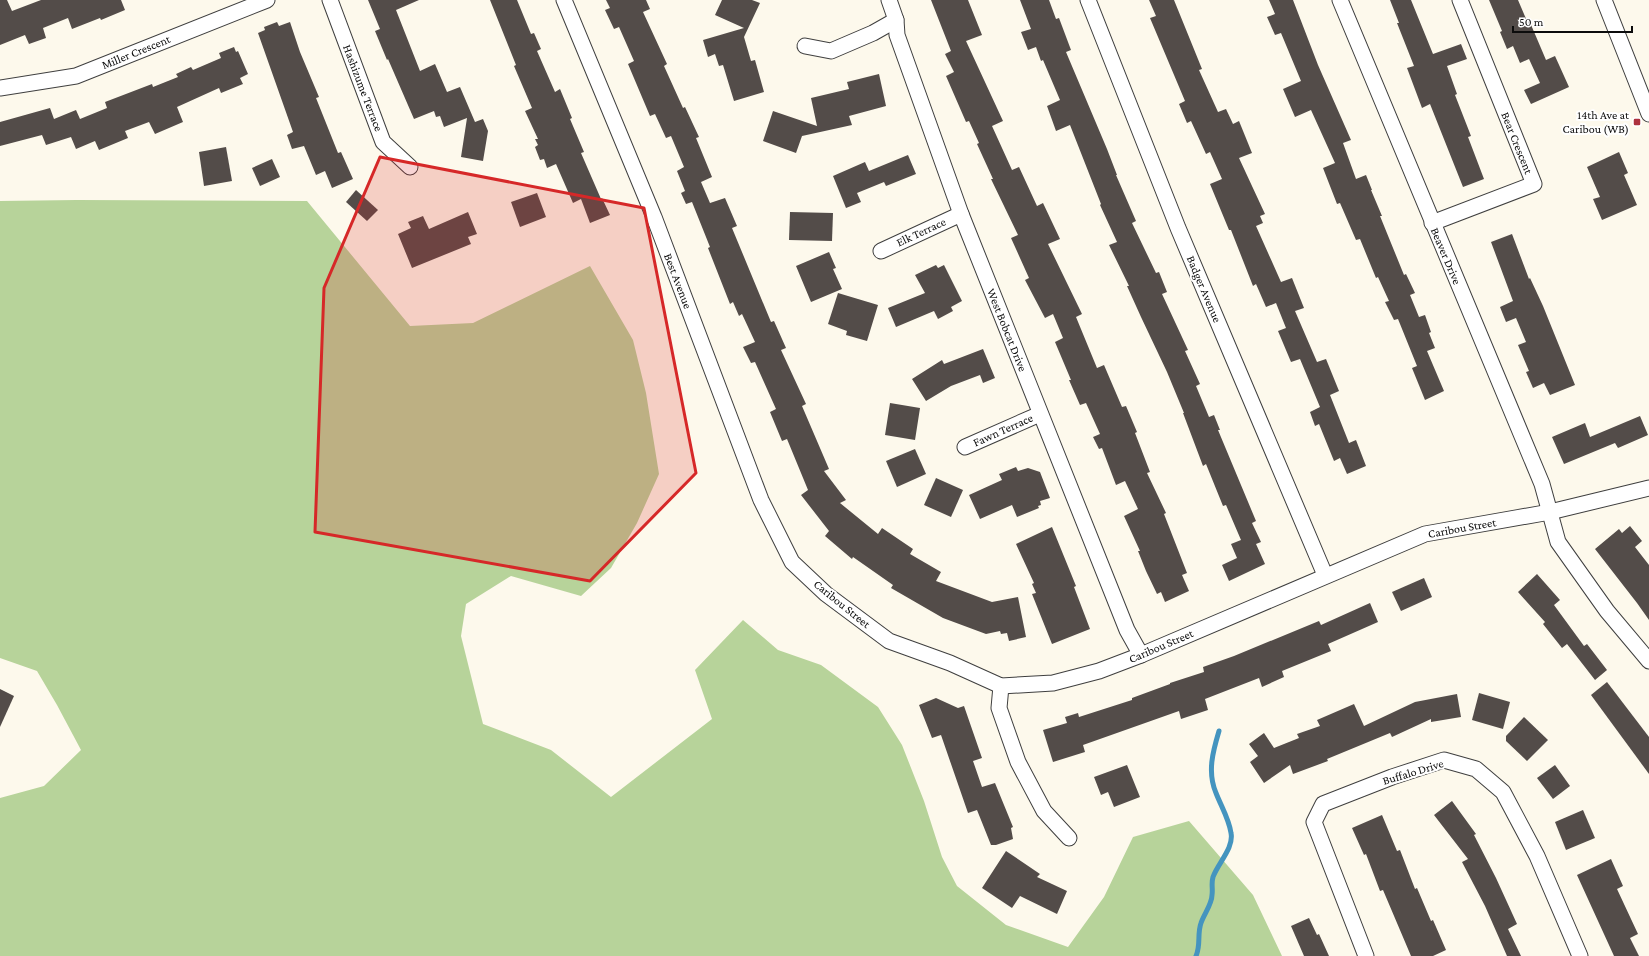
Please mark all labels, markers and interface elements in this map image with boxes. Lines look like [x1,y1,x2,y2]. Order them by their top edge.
scale bar [1513,8,1632,34]
text: 50 m [1519,15,1544,29]
street label: Miller Crescent [100,31,173,72]
street label: Hashizume Terrace [340,43,386,133]
place label: 14th Ave at Caribou (WB) [1563,108,1630,136]
street label: Bear Crescent [1498,110,1536,177]
marker: 14th Ave at Caribou (WB) [1632,117,1642,127]
street label: Elk Terrace [894,214,948,250]
street label: Beaver Drive [1428,225,1464,287]
street label: Best Avenue [661,251,695,311]
street label: Badger Avenue [1184,253,1224,325]
street label: West Bobcat Drive [984,286,1030,374]
street label: Fawn Terrace [971,411,1035,449]
street label: Caribou Street [1427,515,1498,541]
street label: Caribou Street [811,577,874,632]
street label: Caribou Street [1127,626,1196,666]
street label: Buffalo Drive [1381,756,1445,788]

